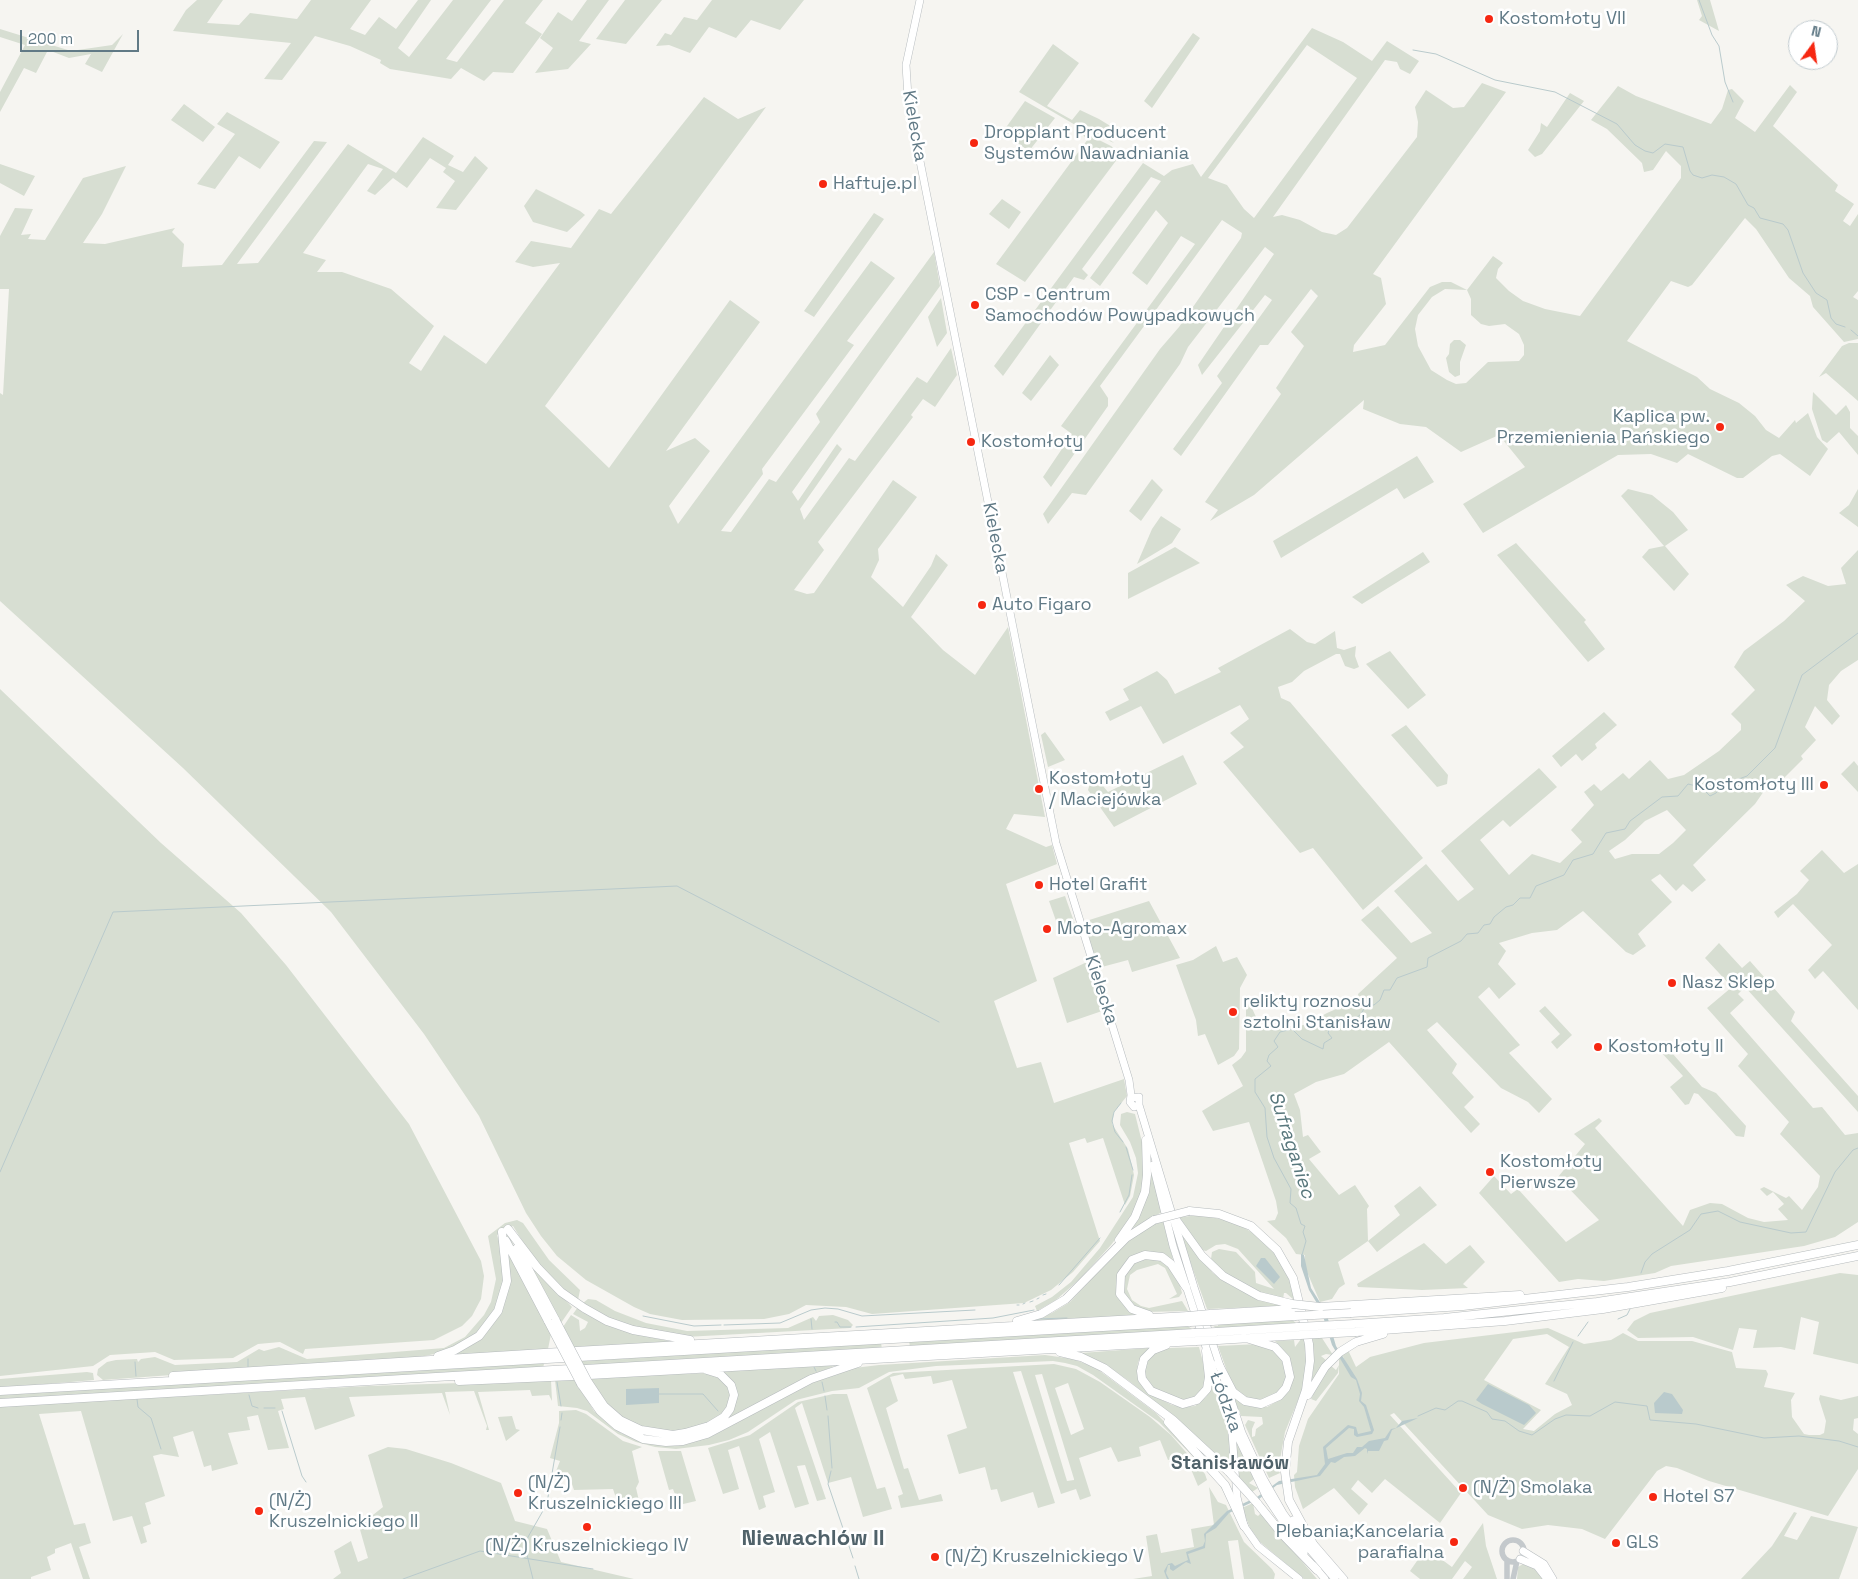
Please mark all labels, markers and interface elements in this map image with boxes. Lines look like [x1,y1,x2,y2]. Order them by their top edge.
place label: Kostomłoty VII [1499,8,1626,30]
marker: Kostomłoty VII [1483,13,1495,25]
scale bar [22,20,141,52]
north arrow [1788,20,1838,70]
text: N [1810,22,1823,41]
text: 200 m [28,29,73,48]
street label: Kielecka [897,89,931,163]
place label: Dropplant Producent Systemów Nawadniania [984,122,1189,164]
marker: Dropplant Producent Systemów Nawadniania [968,137,980,149]
place label: Haftuje.pl [833,173,917,195]
marker: Haftuje.pl [817,178,829,190]
place label: CSP - Centrum Samochodów Powypadkowych [985,284,1255,326]
marker: CSP - Centrum Samochodów Powypadkowych [969,299,981,311]
place label: Kaplica pw. Przemienienia Pańskiego [1497,406,1710,448]
marker: Kaplica pw. Przemienienia Pańskiego [1714,421,1726,433]
place label: Kostomłoty [981,431,1083,453]
marker: Kostomłoty [965,436,977,448]
street label: Kielecka [978,501,1012,575]
place label: Auto Figaro [992,594,1092,616]
marker: Auto Figaro [976,599,988,611]
place label: Kostomłoty / Maciejówka [1049,768,1161,811]
place label: Kostomłoty III [1694,774,1814,796]
marker: Kostomłoty III [1818,779,1830,791]
marker: Kostomłoty / Maciejówka [1033,783,1045,795]
place label: Hotel Grafit [1049,874,1148,896]
marker: Hotel Grafit [1033,879,1045,891]
place label: Moto-Agromax [1057,918,1187,940]
marker: Moto-Agromax [1041,923,1053,935]
street label: Kielecka [1080,953,1122,1027]
place label: Nasz Sklep [1682,972,1775,994]
marker: Nasz Sklep [1666,977,1678,989]
place label: relikty roznosu sztolni Stanisław [1243,991,1391,1034]
marker: relikty roznosu sztolni Stanisław [1227,1006,1239,1018]
place label: Kostomłoty II [1608,1036,1724,1058]
marker: Kostomłoty II [1592,1041,1604,1053]
water label: Sufraganiec [1263,1089,1319,1201]
place label: Kostomłoty Pierwsze [1500,1151,1602,1194]
marker: Kostomłoty Pierwsze [1484,1166,1496,1178]
street label: Łódzka [1204,1369,1246,1435]
district label: Stanisławów [1171,1453,1289,1475]
place label: (N/Ż) Kruszelnickiego III [528,1472,682,1515]
place label: (N/Ż) Smolaka [1473,1477,1592,1499]
marker: (N/Ż) Smolaka [1457,1482,1469,1494]
place label: Hotel S7 [1663,1486,1734,1508]
marker: (N/Ż) Kruszelnickiego III [512,1487,524,1499]
place label: (N/Ż) Kruszelnickiego II [269,1490,418,1532]
marker: Hotel S7 [1647,1491,1659,1503]
marker: (N/Ż) Kruszelnickiego II [253,1505,265,1517]
marker: (N/Ż) Kruszelnickiego IV [581,1521,593,1533]
place label: Plebania;Kancelaria parafialna [1276,1521,1444,1564]
district label: Niewachlów II [741,1526,885,1552]
place label: GLS [1626,1532,1659,1554]
place label: (N/Ż) Kruszelnickiego IV [485,1535,689,1557]
marker: Plebania;Kancelaria parafialna [1448,1536,1460,1548]
marker: GLS [1610,1537,1622,1549]
place label: (N/Ż) Kruszelnickiego V [945,1546,1144,1568]
marker: (N/Ż) Kruszelnickiego V [929,1551,941,1563]

